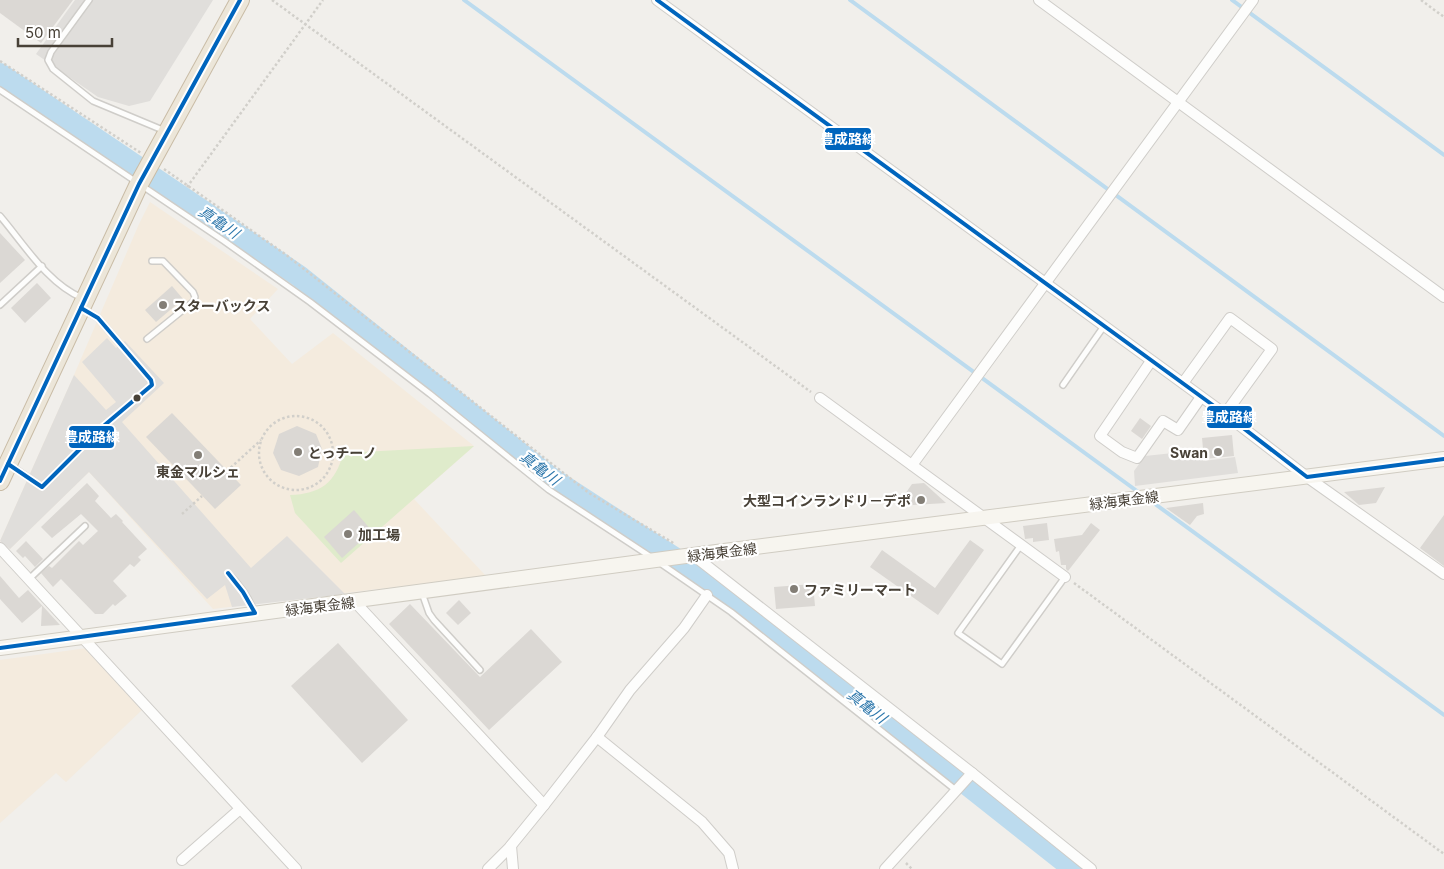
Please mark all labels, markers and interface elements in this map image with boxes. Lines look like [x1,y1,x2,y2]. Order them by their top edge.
scale bar [18,15,111,47]
text: 50 m [25,23,61,42]
line badge: 豊成路線 [824,127,872,151]
text: 豊成路線 [820,130,876,147]
water label: 真亀川 [195,202,245,244]
place label: スターバックス [173,297,270,314]
marker: スターバックス [157,299,169,311]
unlabelled marker [132,393,142,403]
line badge: 豊成路線 [1206,405,1253,429]
text: 豊成路線 [1201,408,1257,425]
line badge: 豊成路線 [68,425,115,449]
text: 豊成路線 [64,428,120,445]
place label: とっチーノ [308,444,377,461]
place label: Swan [1170,444,1208,461]
marker: とっチーノ [292,446,304,458]
marker: Swan [1212,446,1224,458]
water label: 真亀川 [516,447,565,490]
marker: 東金マルシェ [192,449,204,461]
place label: 東金マルシェ [156,463,240,480]
street label: 緑海東金線 [1088,487,1160,513]
place label: 大型コインランドリ－デポ [743,492,911,509]
marker: 大型コインランドリ－デポ [915,494,927,506]
place label: 加工場 [358,526,400,543]
marker: 加工場 [342,528,354,540]
street label: 緑海東金線 [686,539,758,565]
place label: ファミリーマート [804,581,916,598]
marker: ファミリーマート [788,583,800,595]
street label: 緑海東金線 [284,593,356,619]
water label: 真亀川 [843,685,892,729]

